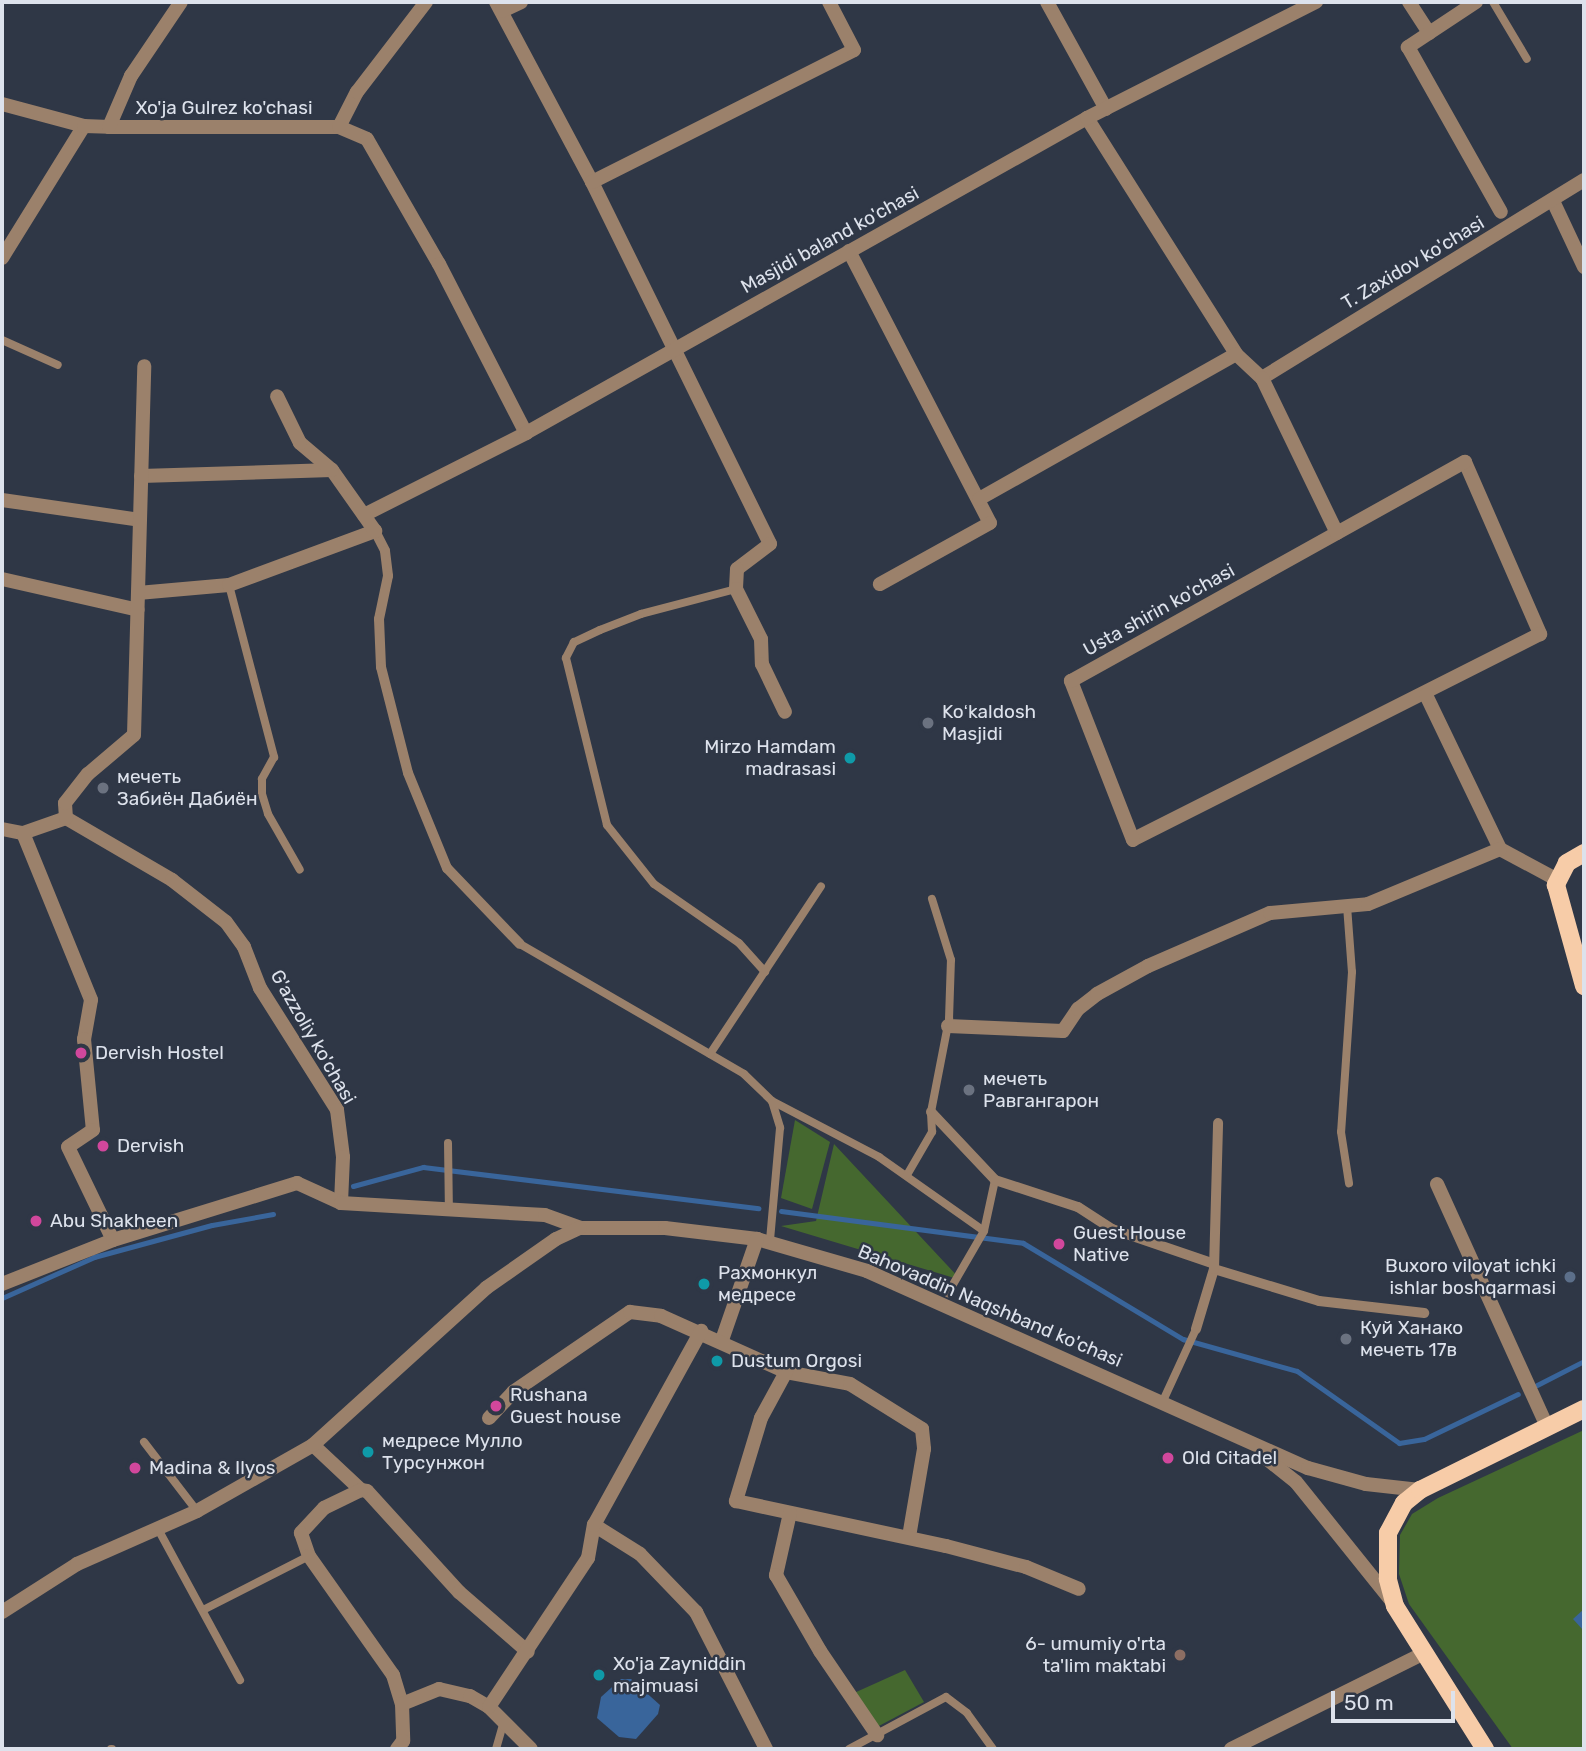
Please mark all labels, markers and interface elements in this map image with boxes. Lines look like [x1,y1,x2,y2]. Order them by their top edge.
street label: Xo'ja Gulrez ko'chasi [135,97,313,119]
street label: Masjidi baland ko'chasi [737,182,923,298]
street label: T. Zaxidov ko'chasi [1337,211,1489,315]
street label: Usta shirin ko'chasi [1079,559,1239,661]
place label: Koʻkaldosh Masjidi [942,701,1036,745]
marker: Koʻkaldosh Masjidi [920,715,936,731]
place label: Mirzo Hamdam madrasasi [704,736,836,780]
marker: Mirzo Hamdam madrasasi [842,750,858,766]
place label: мечеть Забиён Дабиён [117,766,258,810]
marker: мечеть Забиён Дабиён [95,780,111,796]
street label: G'azzoliy ko'chasi [265,966,361,1108]
place label: Dervish Hostel [95,1042,224,1064]
marker: Dervish Hostel [73,1045,89,1061]
place label: мечеть Равгангарон [983,1068,1099,1112]
marker: мечеть Равгангарон [961,1082,977,1098]
place label: Dervish [117,1135,184,1157]
marker: Dervish [95,1138,111,1154]
place label: Abu Shakheen [50,1210,178,1232]
marker: Abu Shakheen [28,1213,44,1229]
place label: Guest House Native [1073,1222,1186,1266]
marker: Guest House Native [1051,1236,1067,1252]
street label: Bahovaddin Naqshband ko'chasi [854,1240,1126,1372]
place label: Buxoro viloyat ichki ishlar boshqarmasi [1384,1255,1556,1299]
place label: Рахмонкул медресе [718,1262,817,1306]
marker: Buxoro viloyat ichki ishlar boshqarmasi [1562,1269,1578,1285]
marker: Рахмонкул медресе [696,1276,712,1292]
place label: Куй Ханако мечеть 17в [1360,1317,1463,1361]
marker: Куй Ханако мечеть 17в [1338,1331,1354,1347]
place label: Dustum Orgosi [731,1350,862,1372]
marker: Dustum Orgosi [709,1353,725,1369]
place label: Rushana Guest house [510,1384,621,1428]
marker: Rushana Guest house [488,1398,504,1414]
place label: медресе Мулло Турсунжон [382,1430,523,1474]
marker: медресе Мулло Турсунжон [360,1444,376,1460]
place label: Old Citadel [1182,1447,1277,1469]
marker: Old Citadel [1160,1450,1176,1466]
place label: Madina & Ilyos [149,1457,276,1479]
marker: Madina & Ilyos [127,1460,143,1476]
place label: 6- umumiy o'rta ta'lim maktabi [1025,1633,1166,1677]
marker: 6- umumiy o'rta ta'lim maktabi [1172,1647,1188,1663]
place label: Xo'ja Zayniddin majmuasi [613,1653,746,1697]
marker: Xo'ja Zayniddin majmuasi [591,1667,607,1683]
scale bar [1334,1678,1458,1722]
text: 50 m [1344,1690,1394,1715]

